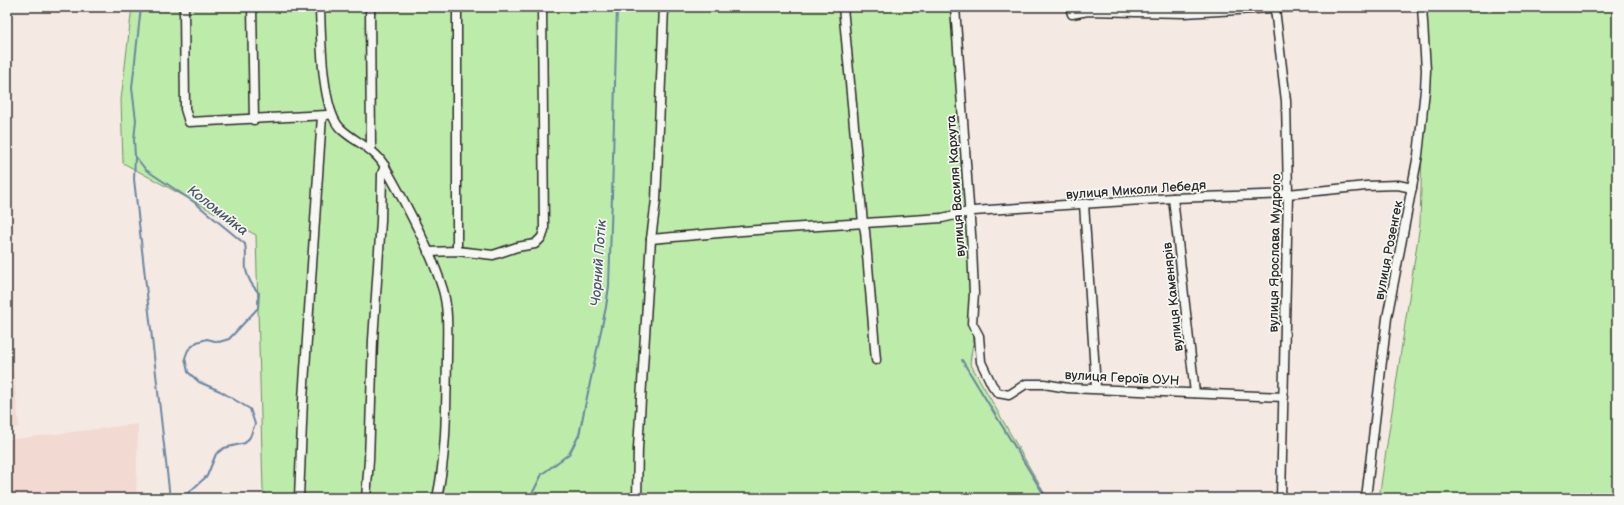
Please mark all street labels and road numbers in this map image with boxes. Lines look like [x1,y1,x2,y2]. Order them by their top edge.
street label: вулиця Василя Кархута [943,114,969,257]
street label: вулиця Ярослава Мудрого [1266,173,1284,333]
street label: вулиця Миколи Лебедя [1065,177,1207,203]
street label: вулиця Розенгек [1372,199,1406,301]
street label: вулиця Каменярів [1159,241,1187,352]
street label: вулиця Героїв ОУН [1064,367,1180,389]

